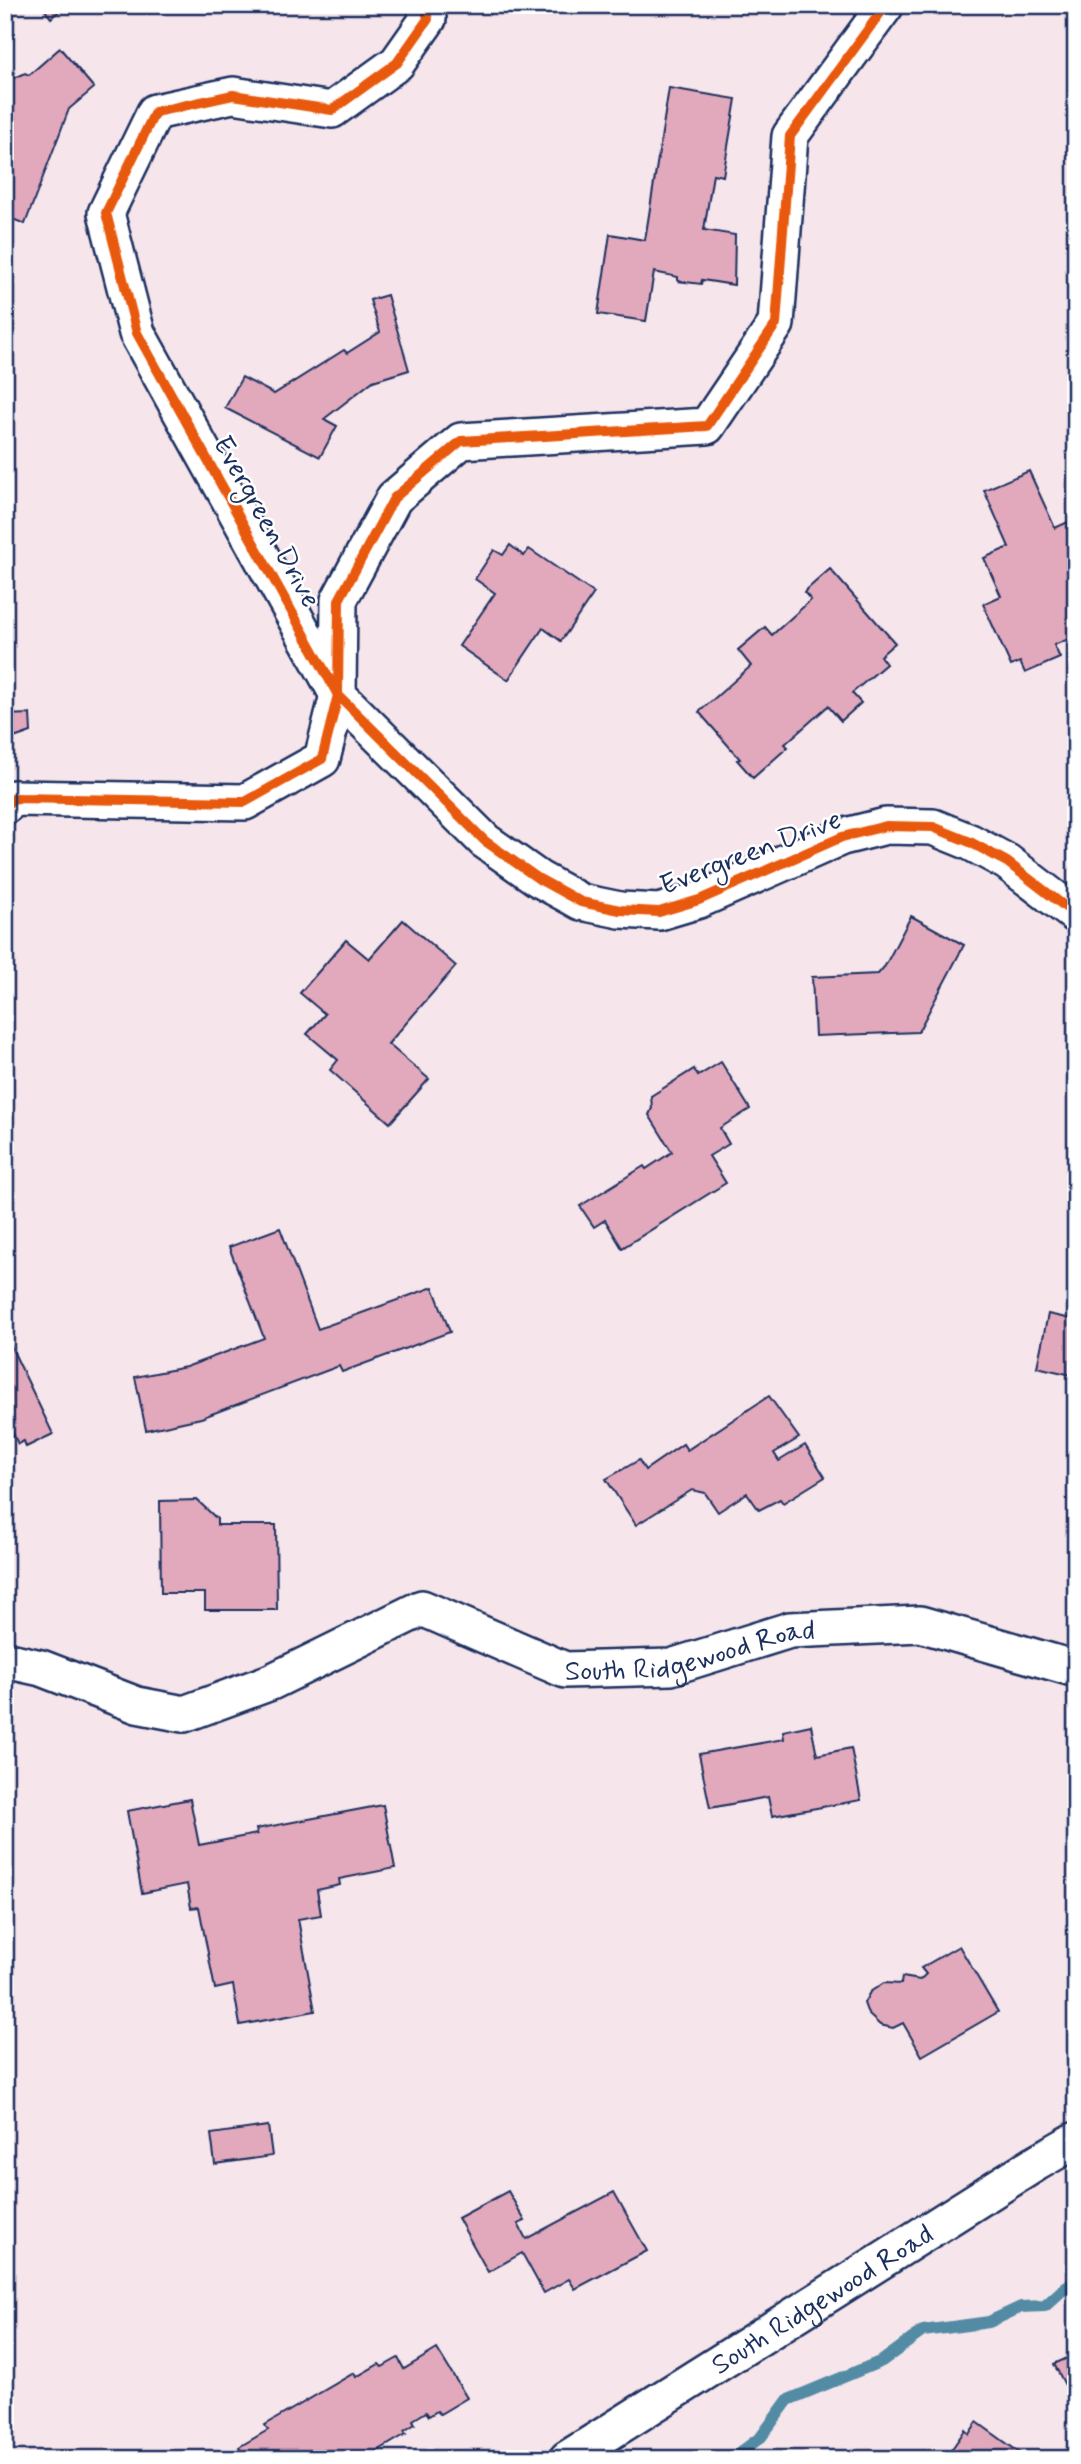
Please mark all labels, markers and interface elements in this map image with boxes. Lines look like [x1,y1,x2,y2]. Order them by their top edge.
street label: Evergreen Drive [201,430,328,616]
street label: Evergreen Drive [655,802,848,907]
street label: South Ridgewood Road [564,1613,816,1691]
street label: South Ridgewood Road [705,2217,941,2384]

